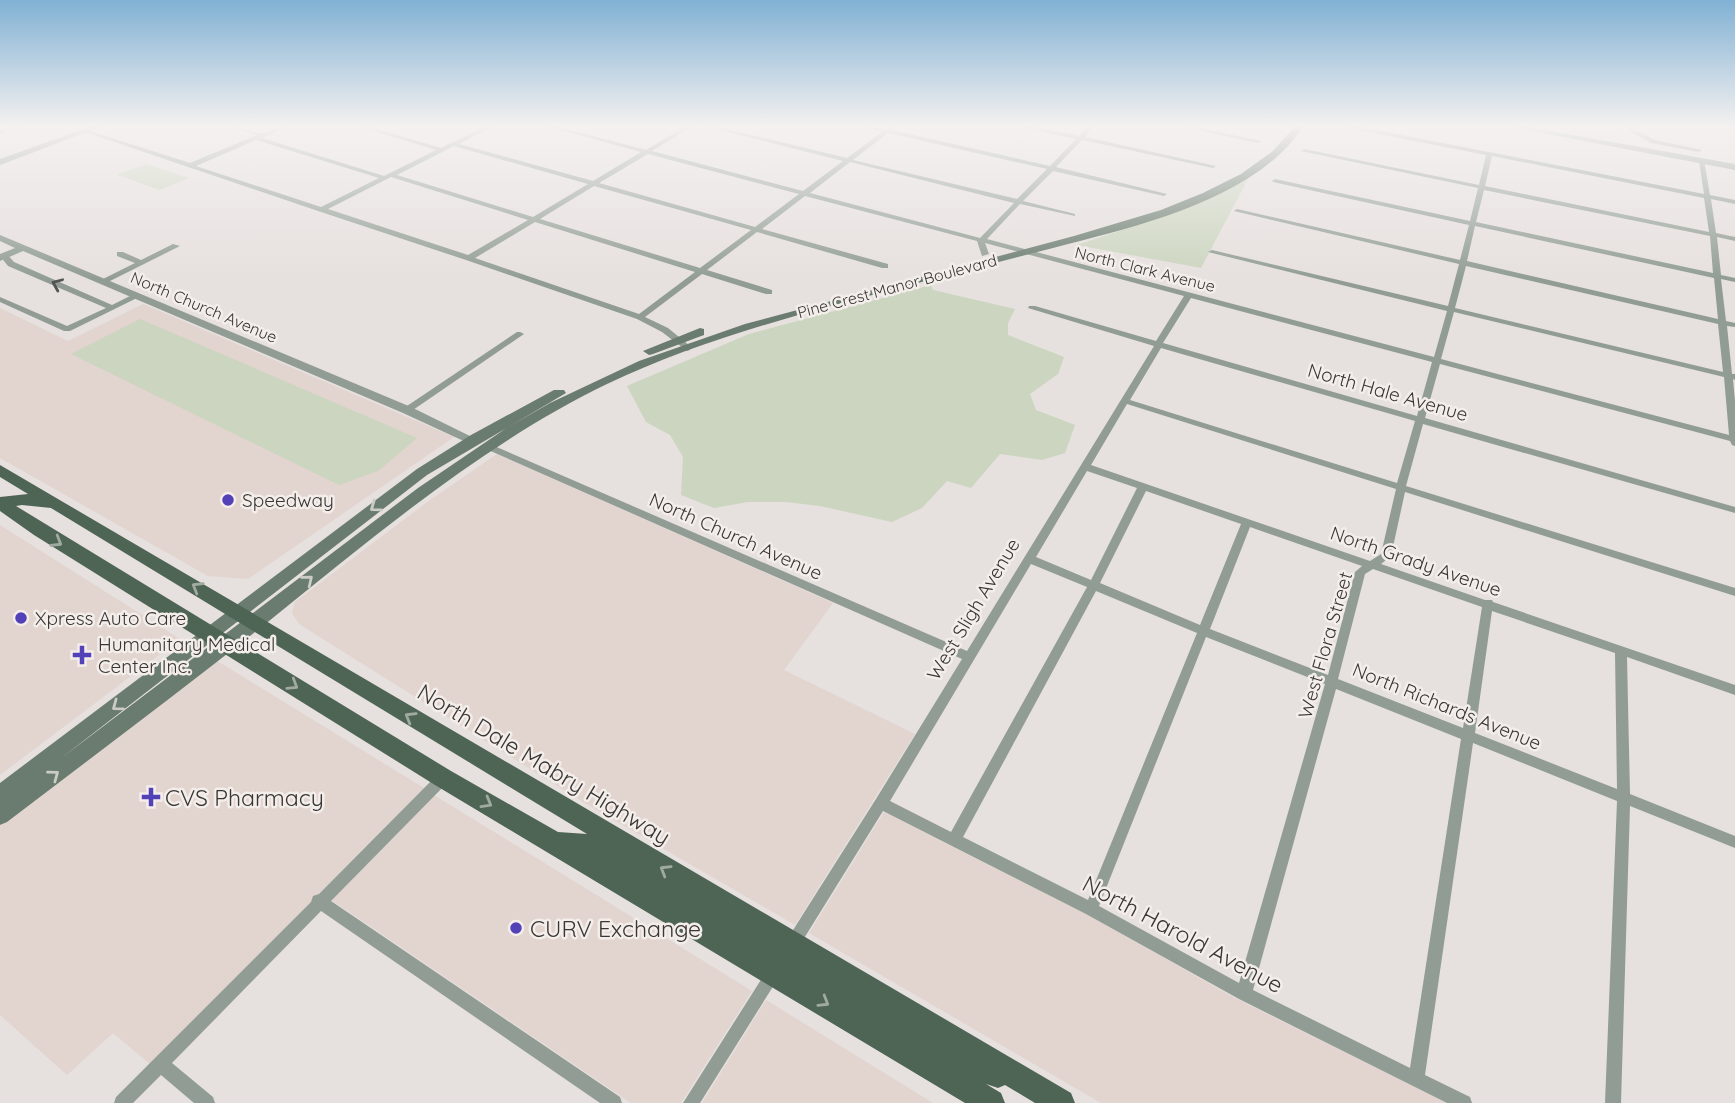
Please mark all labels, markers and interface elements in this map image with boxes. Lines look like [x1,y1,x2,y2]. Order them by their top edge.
street label: North Clark Avenue [1073,242,1217,296]
street label: Pine Crest Manor Boulevard [795,250,999,322]
street label: North Church Avenue [128,267,280,347]
one-way arrow [52,278,65,292]
street label: North Hale Avenue [1305,358,1471,426]
street label: North Church Avenue [646,487,826,585]
place label: Speedway [242,488,334,512]
marker: Speedway [220,492,236,508]
one-way arrow [370,499,383,511]
street label: North Grady Avenue [1327,520,1505,602]
one-way arrow [49,533,62,546]
street label: West Sligh Avenue [921,534,1025,684]
street label: West Flora Street [1293,569,1357,721]
one-way arrow [301,575,313,588]
one-way arrow [191,582,204,595]
place label: Xpress Auto Care [35,606,186,630]
marker: Xpress Auto Care [13,610,29,626]
place label: Humanitary Medical Center Inc. [98,632,275,678]
marker: Humanitary Medical Center Inc. [72,645,92,665]
street label: North Richards Avenue [1349,657,1545,755]
one-way arrow [285,677,298,690]
street label: North Dale Mabry Highway [412,677,676,851]
one-way arrow [112,697,125,710]
one-way arrow [405,712,418,725]
one-way arrow [47,771,59,783]
place label: CVS Pharmacy [165,783,324,812]
marker: CVS Pharmacy [143,789,159,805]
one-way arrow [480,795,493,808]
one-way arrow [659,865,672,878]
street label: North Harold Avenue [1078,869,1288,999]
place label: CURV Exchange [530,914,701,943]
marker: CURV Exchange [508,920,524,936]
one-way arrow [816,994,829,1007]

